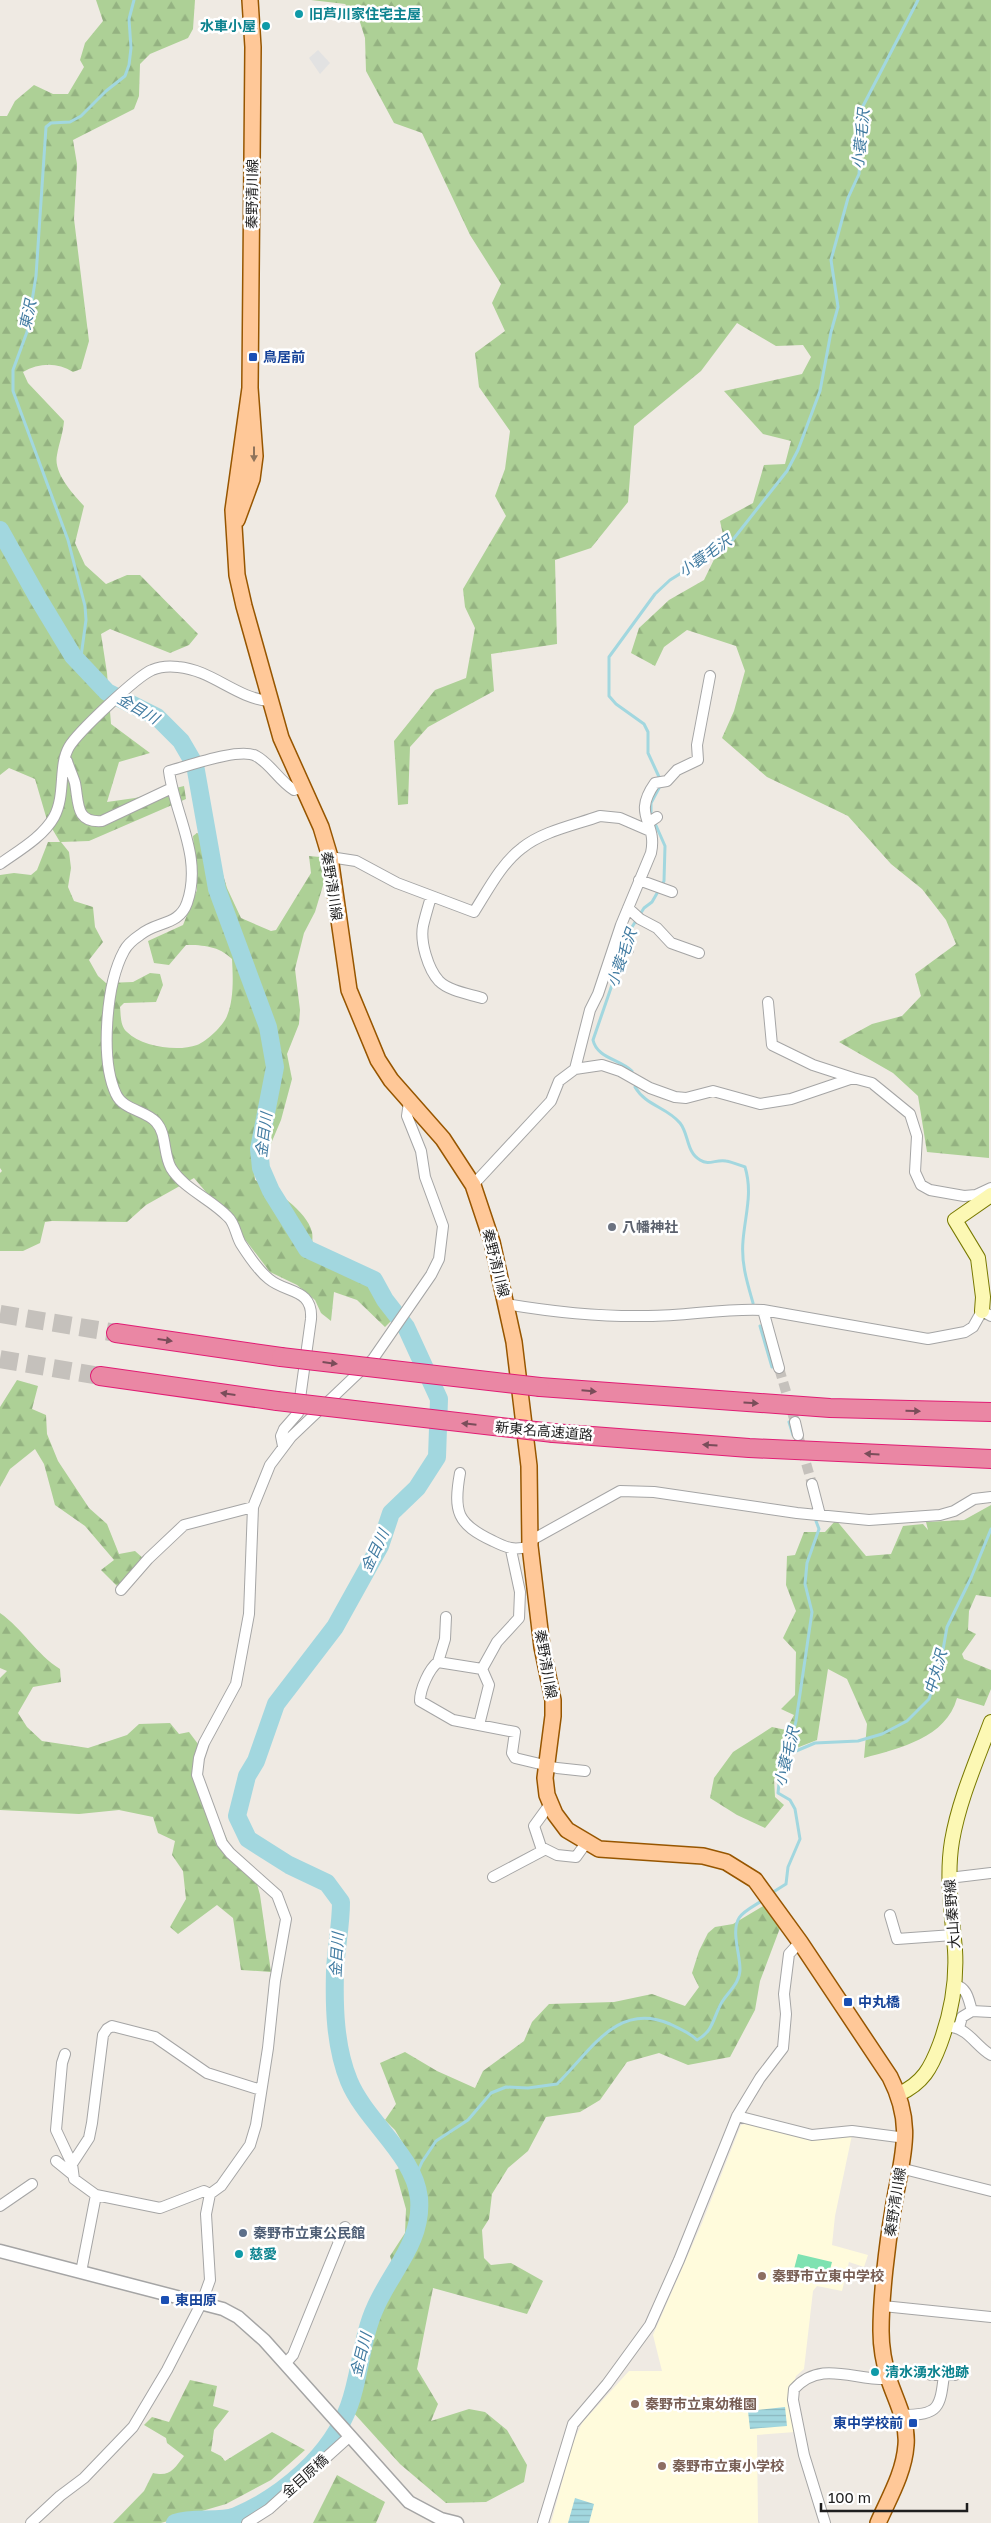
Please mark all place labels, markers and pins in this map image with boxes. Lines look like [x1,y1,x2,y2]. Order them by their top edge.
place label: 旧芦川家住宅主屋 [309,5,421,22]
marker: 旧芦川家住宅主屋 [293,8,305,20]
place label: 水車小屋 [200,17,256,34]
marker: 水車小屋 [260,20,272,32]
place label: 鳥居前 [263,348,305,365]
marker: 鳥居前 [247,351,259,363]
place label: 八幡神社 [622,1218,678,1235]
marker: 八幡神社 [606,1221,618,1233]
place label: 中丸橋 [858,1993,900,2010]
marker: 中丸橋 [842,1996,854,2008]
place label: 秦野市立東公民館 [253,2224,365,2241]
marker: 秦野市立東公民館 [237,2227,249,2239]
place label: 慈愛 [249,2245,277,2262]
marker: 慈愛 [233,2248,245,2260]
place label: 秦野市立東中学校 [772,2267,884,2284]
marker: 秦野市立東中学校 [756,2270,768,2282]
place label: 東田原 [175,2291,217,2308]
marker: 東田原 [159,2294,171,2306]
place label: 清水湧水池跡 [885,2363,969,2380]
marker: 清水湧水池跡 [869,2366,881,2378]
place label: 秦野市立東幼稚園 [645,2395,757,2412]
marker: 秦野市立東幼稚園 [629,2398,641,2410]
place label: 東中学校前 [833,2414,903,2431]
marker: 東中学校前 [907,2417,919,2429]
place label: 秦野市立東小学校 [672,2457,784,2474]
marker: 秦野市立東小学校 [656,2460,668,2472]

